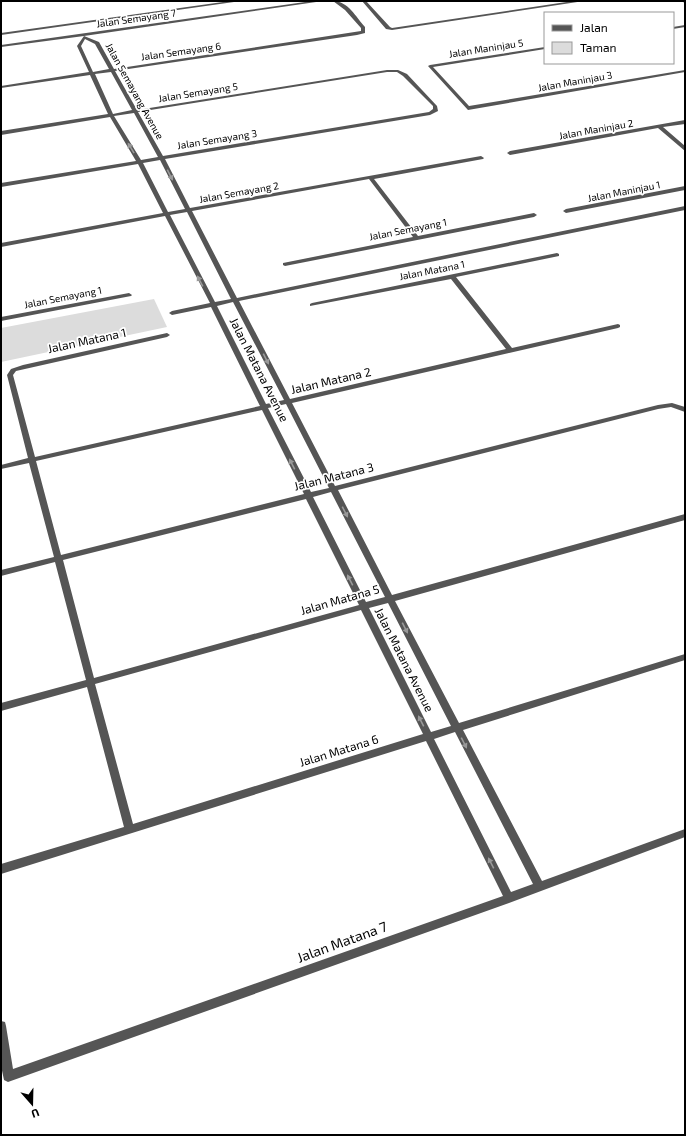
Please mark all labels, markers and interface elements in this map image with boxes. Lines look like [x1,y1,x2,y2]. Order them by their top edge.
street label: Jalan Semayang 7 [96,6,176,30]
legend [544,12,674,64]
text: Jalan [580,20,608,34]
street label: Jalan Maninjau 5 [448,36,524,60]
street label: Jalan Semayang 6 [140,39,222,63]
text: Taman [580,40,617,54]
street label: Jalan Semayang Avenue [104,41,166,141]
street label: Jalan Maninjau 3 [537,69,613,93]
street label: Jalan Semayang 5 [157,80,239,104]
street label: Jalan Maninjau 2 [558,116,634,141]
street label: Jalan Semayang 3 [176,127,258,151]
one-way arrow [128,142,135,154]
one-way arrow [167,169,173,181]
street label: Jalan Maninjau 1 [587,178,661,204]
street label: Jalan Semayang 2 [198,179,280,205]
street label: Jalan Semayang 1 [368,216,448,242]
street label: Jalan Matana 1 [398,258,466,282]
one-way arrow [197,275,204,287]
street label: Jalan Semayang 1 [23,284,103,310]
street label: Jalan Matana Avenue [228,315,292,424]
street label: Jalan Matana 1 [46,325,127,355]
one-way arrow [263,353,270,365]
street label: Jalan Matana 2 [289,364,372,396]
one-way arrow [289,458,295,469]
street label: Jalan Matana 3 [292,459,375,493]
one-way arrow [342,506,348,518]
one-way arrow [347,574,353,586]
street label: Jalan Matana 5 [299,581,381,617]
street label: Jalan Matana Avenue [373,605,437,714]
one-way arrow [402,622,408,633]
one-way arrow [418,716,424,727]
street label: Jalan Matana 6 [298,731,380,769]
one-way arrow [461,737,468,749]
one-way arrow [488,857,494,868]
street label: Jalan Matana 7 [294,917,389,966]
north arrow [12,1084,52,1124]
text: U [30,1106,41,1121]

